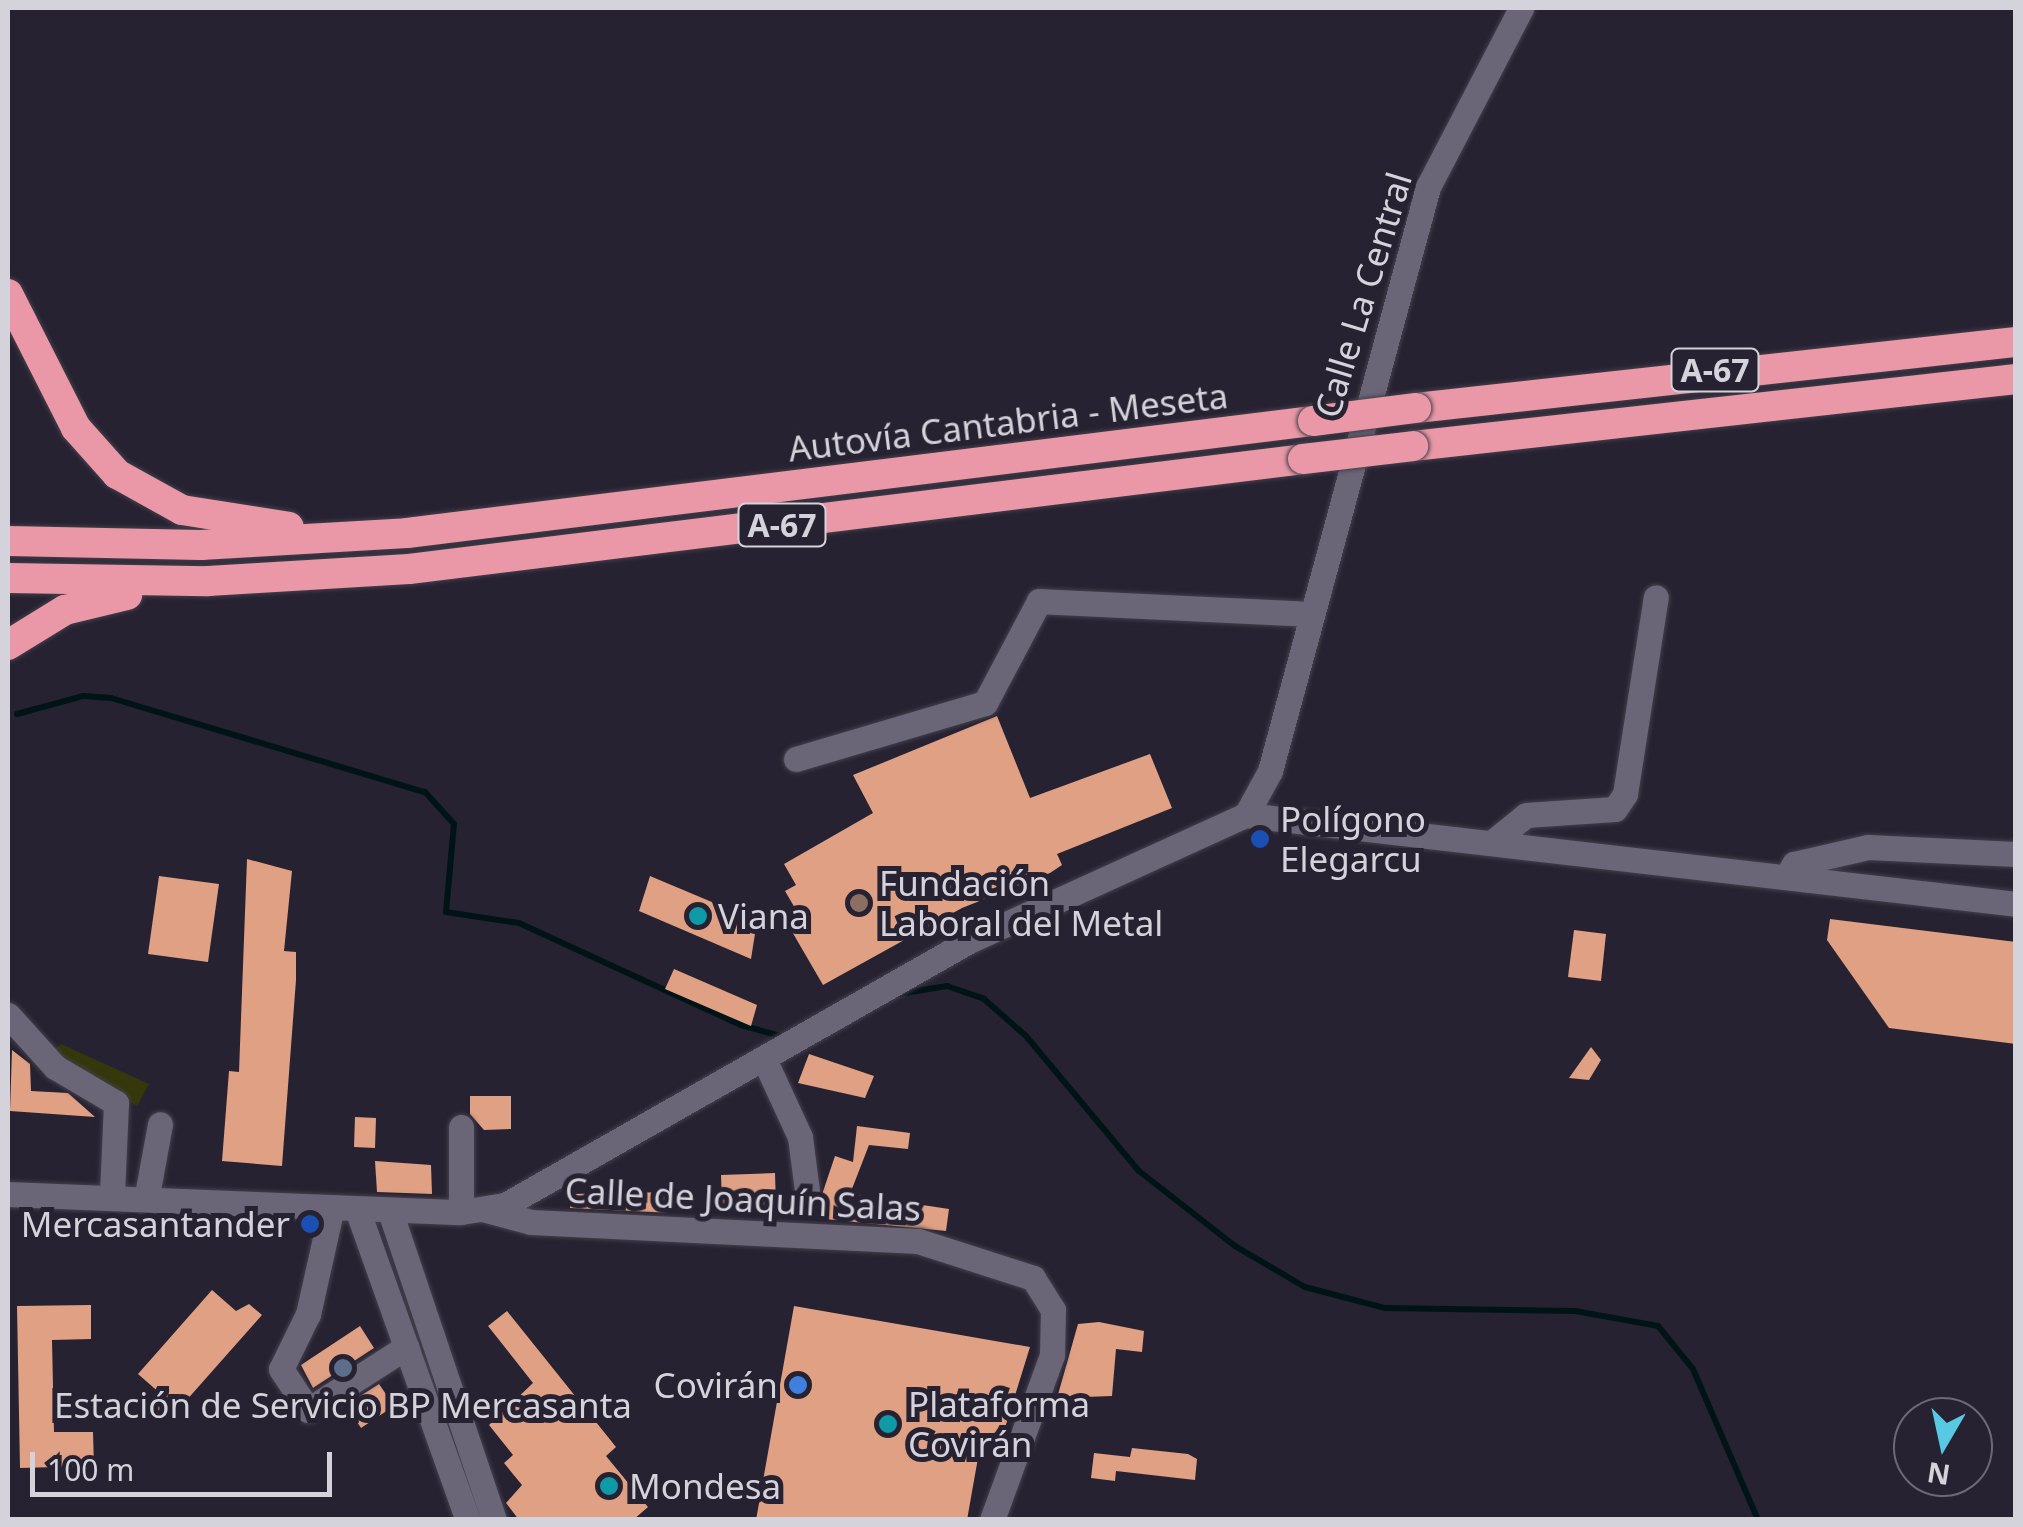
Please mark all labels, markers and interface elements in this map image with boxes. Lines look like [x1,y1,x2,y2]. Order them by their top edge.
street label: Calle La Central [1306,167,1420,423]
road number: A-67 [1670,343,1760,397]
street label: Autovía Cantabria - Meseta [786,374,1230,470]
road number: A-67 [737,498,827,552]
place label: Polígono Elegarcu [1280,798,1426,880]
marker: Polígono Elegarcu [1249,828,1271,850]
place label: Fundación Laboral del Metal [879,862,1163,944]
marker: Fundación Laboral del Metal [848,892,870,914]
place label: Viana [718,895,809,937]
marker: Viana [687,905,709,927]
street label: Calle de Joaquín Salas [564,1169,922,1229]
place label: Mercasantander [21,1203,290,1245]
marker: Mercasantander [299,1213,321,1235]
marker: Estación de Servicio BP Mercasanta [332,1357,354,1379]
place label: Covirán [654,1364,778,1406]
marker: Covirán [787,1374,809,1396]
place label: Plataforma Covirán [908,1383,1090,1465]
place label: Estación de Servicio BP Mercasanta [54,1384,632,1426]
north arrow [1893,1397,1993,1497]
marker: Plataforma Covirán [877,1413,899,1435]
scale bar [35,1432,338,1494]
text: 100 m [47,1449,134,1490]
text: N [1924,1454,1953,1495]
place label: Mondesa [629,1465,781,1507]
marker: Mondesa [598,1475,620,1497]

